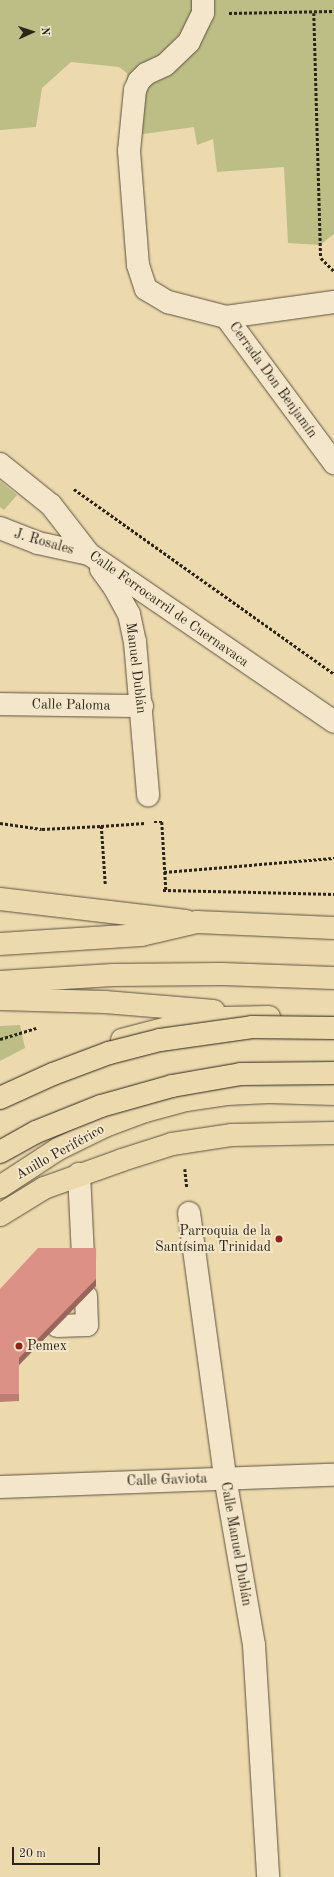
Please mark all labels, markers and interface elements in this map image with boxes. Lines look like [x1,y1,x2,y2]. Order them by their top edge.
north arrow [12,12,52,52]
text: N [39,27,50,36]
street label: Cerrada Don Benjamín [225,319,321,441]
street label: J. Rosales [12,525,76,559]
street label: Calle Ferrocarril de Cuernavaca [86,547,252,671]
street label: Manuel Dublán [122,621,150,715]
street label: Calle Paloma [31,696,111,714]
street label: Anillo Periférico [13,1121,107,1183]
place label: Parroquia de la Santísima Trinidad [155,1223,271,1256]
marker: Parroquia de la Santísima Trinidad [274,1234,284,1244]
place label: Pemex [27,1338,67,1354]
marker: Pemex [14,1341,24,1351]
street label: Calle Gaviota [126,1470,208,1490]
street label: Calle Manuel Dublán [217,1481,255,1607]
scale bar [14,1839,102,1865]
text: 20 m [19,1848,46,1860]

